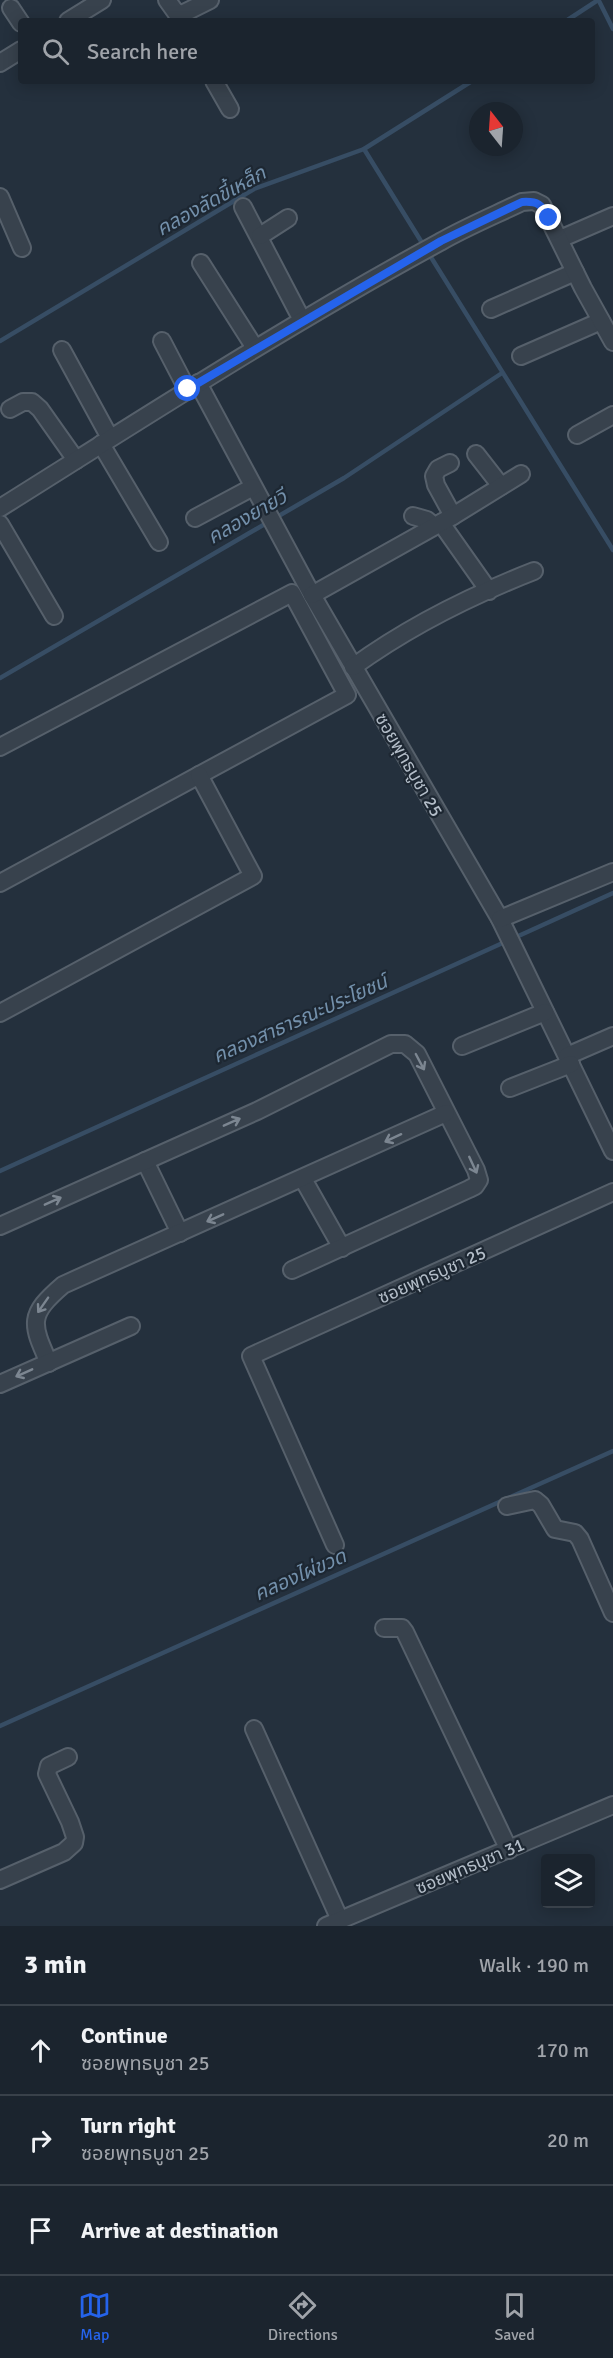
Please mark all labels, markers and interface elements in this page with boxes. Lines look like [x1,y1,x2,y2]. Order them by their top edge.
search box [18,18,595,84]
icon: search [39,35,72,68]
text: Search here [87,38,198,65]
north arrow [469,102,523,156]
water label: คลองลัดขี้เหล็ก [151,158,271,241]
route end [535,204,561,230]
route start [174,375,200,401]
water label: คลองยายวี [203,483,294,550]
street label: ซอยพุทธบูชา 25 [370,709,447,821]
water label: คลองสาธารณะประโยชน์ [209,968,395,1069]
one-way arrow [415,1052,427,1070]
one-way arrow [222,1116,240,1128]
one-way arrow [384,1132,402,1144]
one-way arrow [468,1156,480,1174]
one-way arrow [43,1195,62,1206]
one-way arrow [207,1213,225,1224]
street label: ซอยพุทธบูชา 25 [375,1241,490,1310]
one-way arrow [37,1297,49,1313]
one-way arrow [16,1368,34,1379]
water label: คลองไผ่ขวด [250,1543,350,1606]
street label: ซอยพุทธบูชา 31 [412,1833,528,1900]
map controls [541,1854,595,1908]
button: layers [541,1854,595,1908]
text: 3 min [24,1949,87,1981]
text: Walk · 190 m [479,1953,589,1978]
text: Continue [81,2022,168,2049]
icon: ahead [24,2034,57,2067]
text: 170 m [536,2038,589,2063]
text: ซอยพุทธบูชา 25 [81,2051,210,2076]
text: Turn right [81,2112,176,2139]
icon: right [24,2124,57,2157]
text: 20 m [547,2128,589,2153]
text: ซอยพุทธบูชา 25 [81,2141,210,2166]
icon: arrive [24,2214,57,2247]
text: Arrive at destination [81,2217,278,2244]
tab: Map [78,2289,111,2345]
tab: Directions [268,2289,338,2345]
tab: Saved [494,2289,535,2345]

